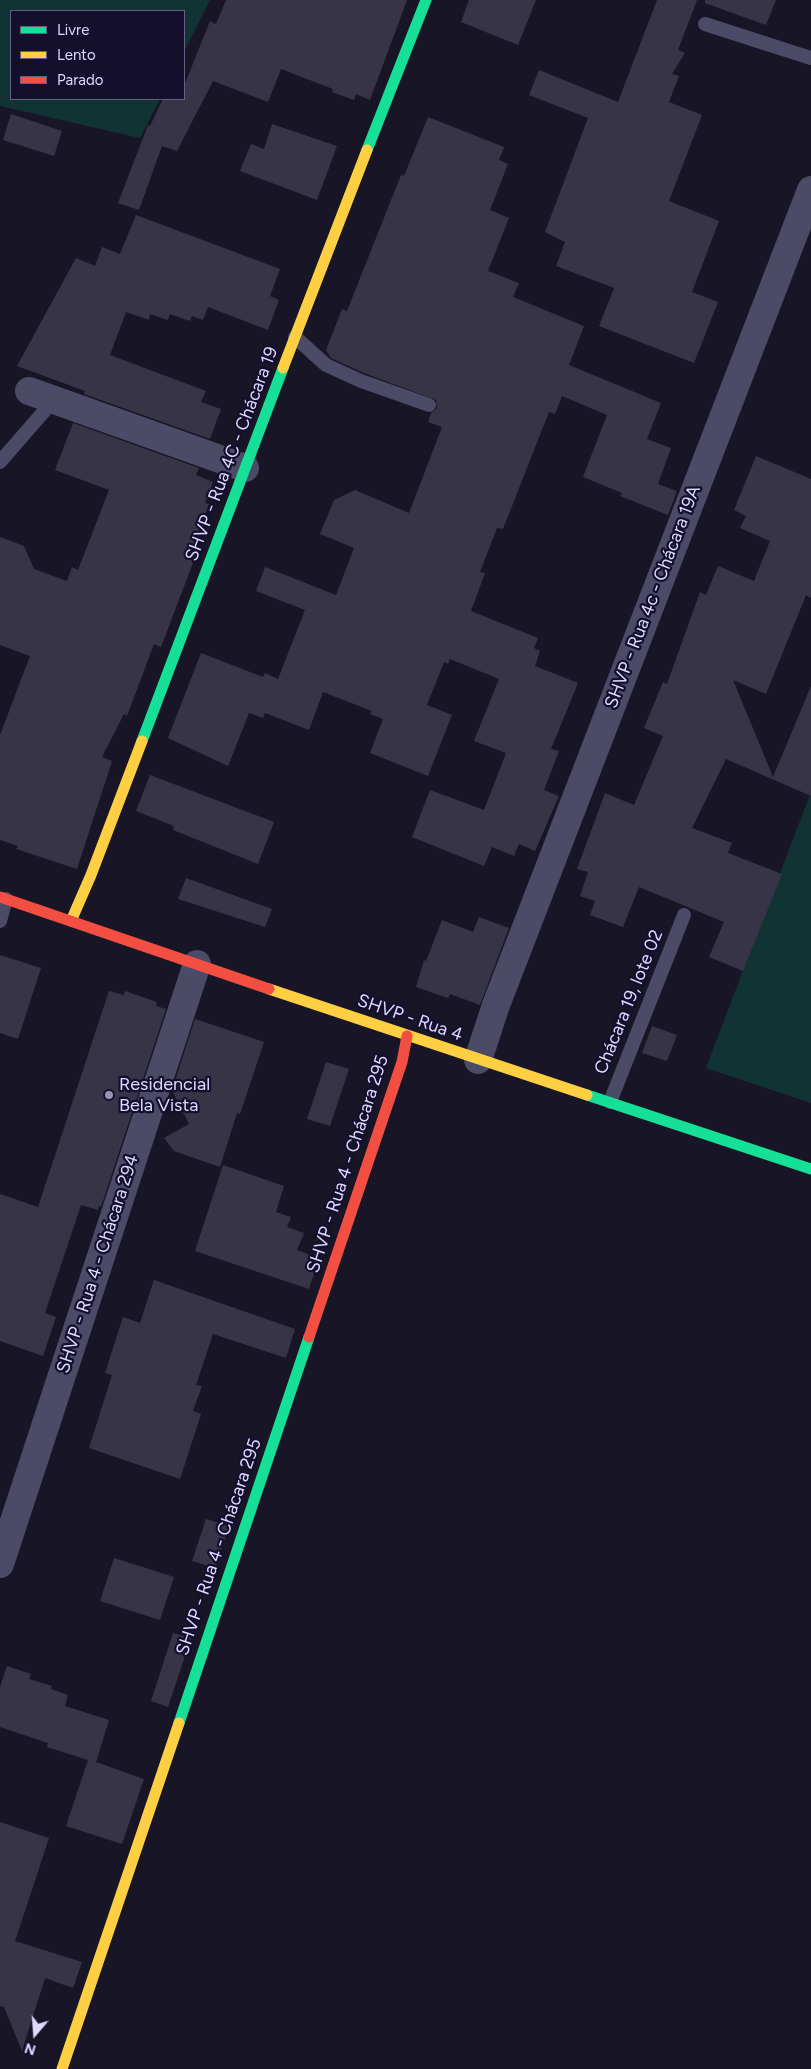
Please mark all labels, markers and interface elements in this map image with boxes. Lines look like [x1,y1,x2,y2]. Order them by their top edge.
legend [10,10,185,100]
text: Livre [57,21,89,39]
text: Lento [57,46,96,64]
text: Parado [57,71,103,89]
street label: SHVP - Rua 4C - Chácara 19 [181,344,283,564]
street label: SHVP - Rua 4c - Chácara 19A [600,483,706,711]
street label: Chácara 19, lote 02 [590,927,668,1077]
street label: SHVP - Rua 4 [354,990,466,1046]
street label: SHVP - Rua 4 - Chácara 295 [303,1052,393,1276]
place label: Residencial Bela Vista [119,1074,210,1116]
marker: Residencial Bela Vista [103,1089,115,1101]
street label: SHVP - Rua 4 - Chácara 294 [52,1152,144,1376]
street label: SHVP - Rua 4 - Chácara 295 [172,1436,266,1658]
north arrow [10,2009,60,2059]
text: N [22,2039,38,2059]

